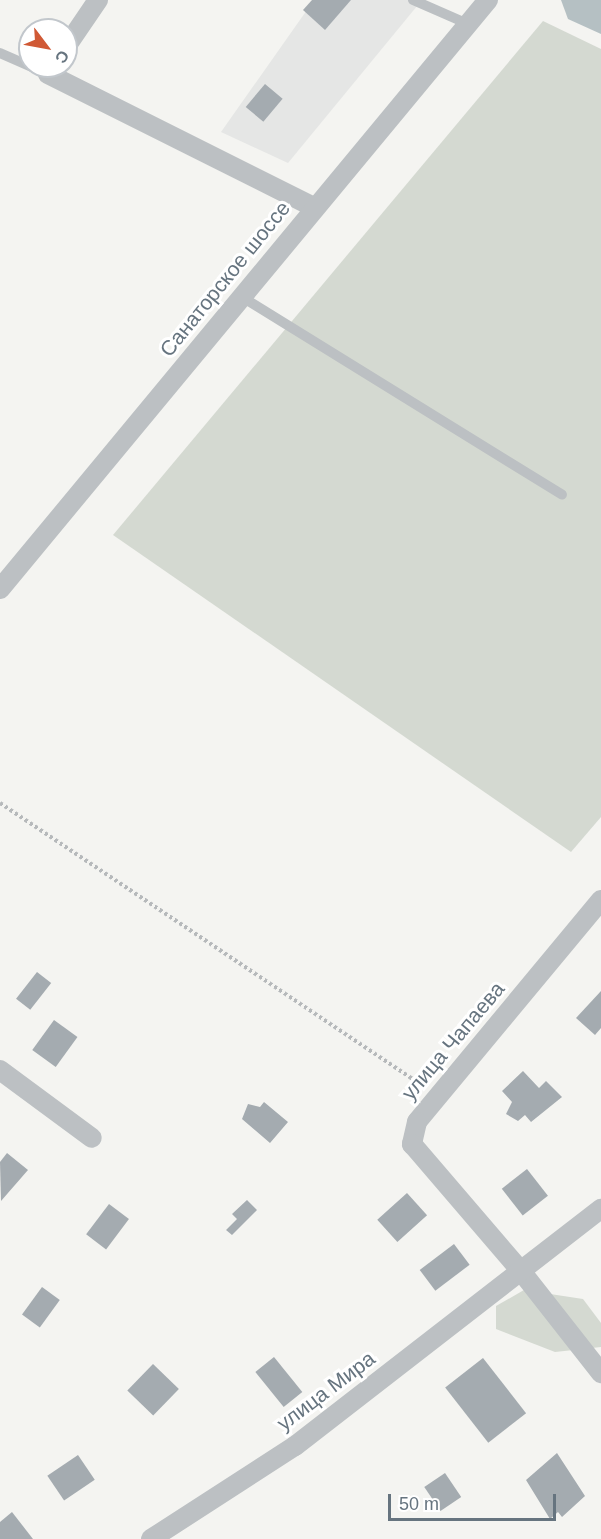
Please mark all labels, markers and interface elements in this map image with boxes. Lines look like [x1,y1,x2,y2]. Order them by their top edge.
north arrow [18,18,78,78]
text: С [52,47,72,66]
street label: Санаторское шоссе [154,196,296,362]
street label: улица Чапаева [396,977,510,1105]
street label: улица Мира [272,1346,380,1436]
scale bar [391,1482,559,1520]
text: 50 m [399,1494,439,1514]

